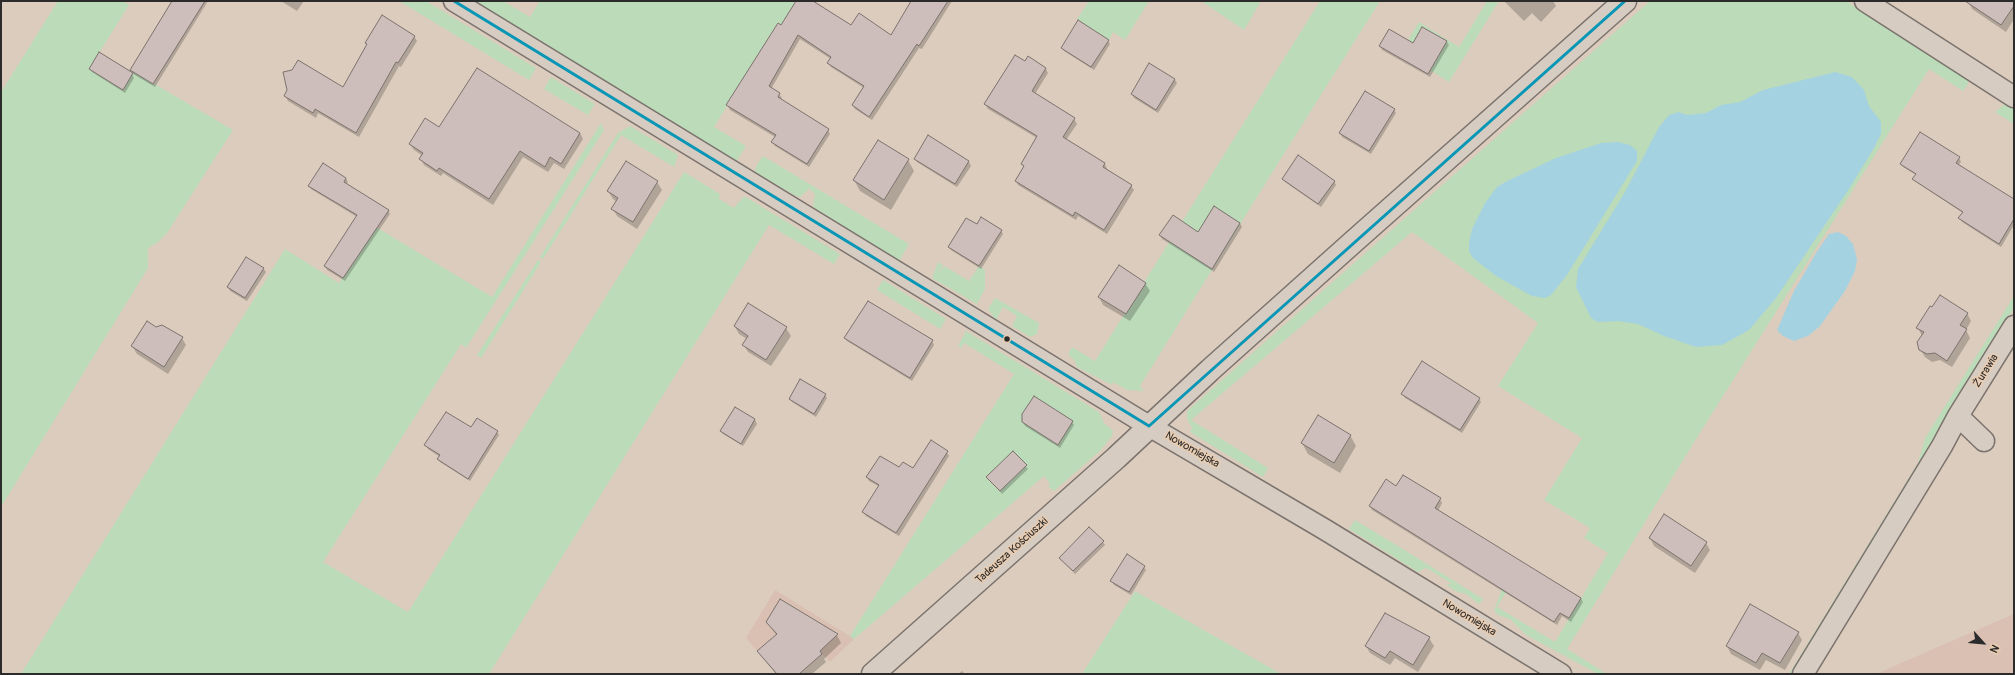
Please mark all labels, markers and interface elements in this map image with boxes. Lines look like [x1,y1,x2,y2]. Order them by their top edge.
unlabelled marker [1002,334,1012,344]
street label: Żurawia [1971,352,2001,390]
street label: Nowomiejska [1162,429,1222,471]
street label: Tadeusza Kościuszki [973,515,1051,587]
street label: Nowomiejska [1440,597,1498,639]
north arrow [1963,623,2003,663]
text: N [1987,642,2002,655]

